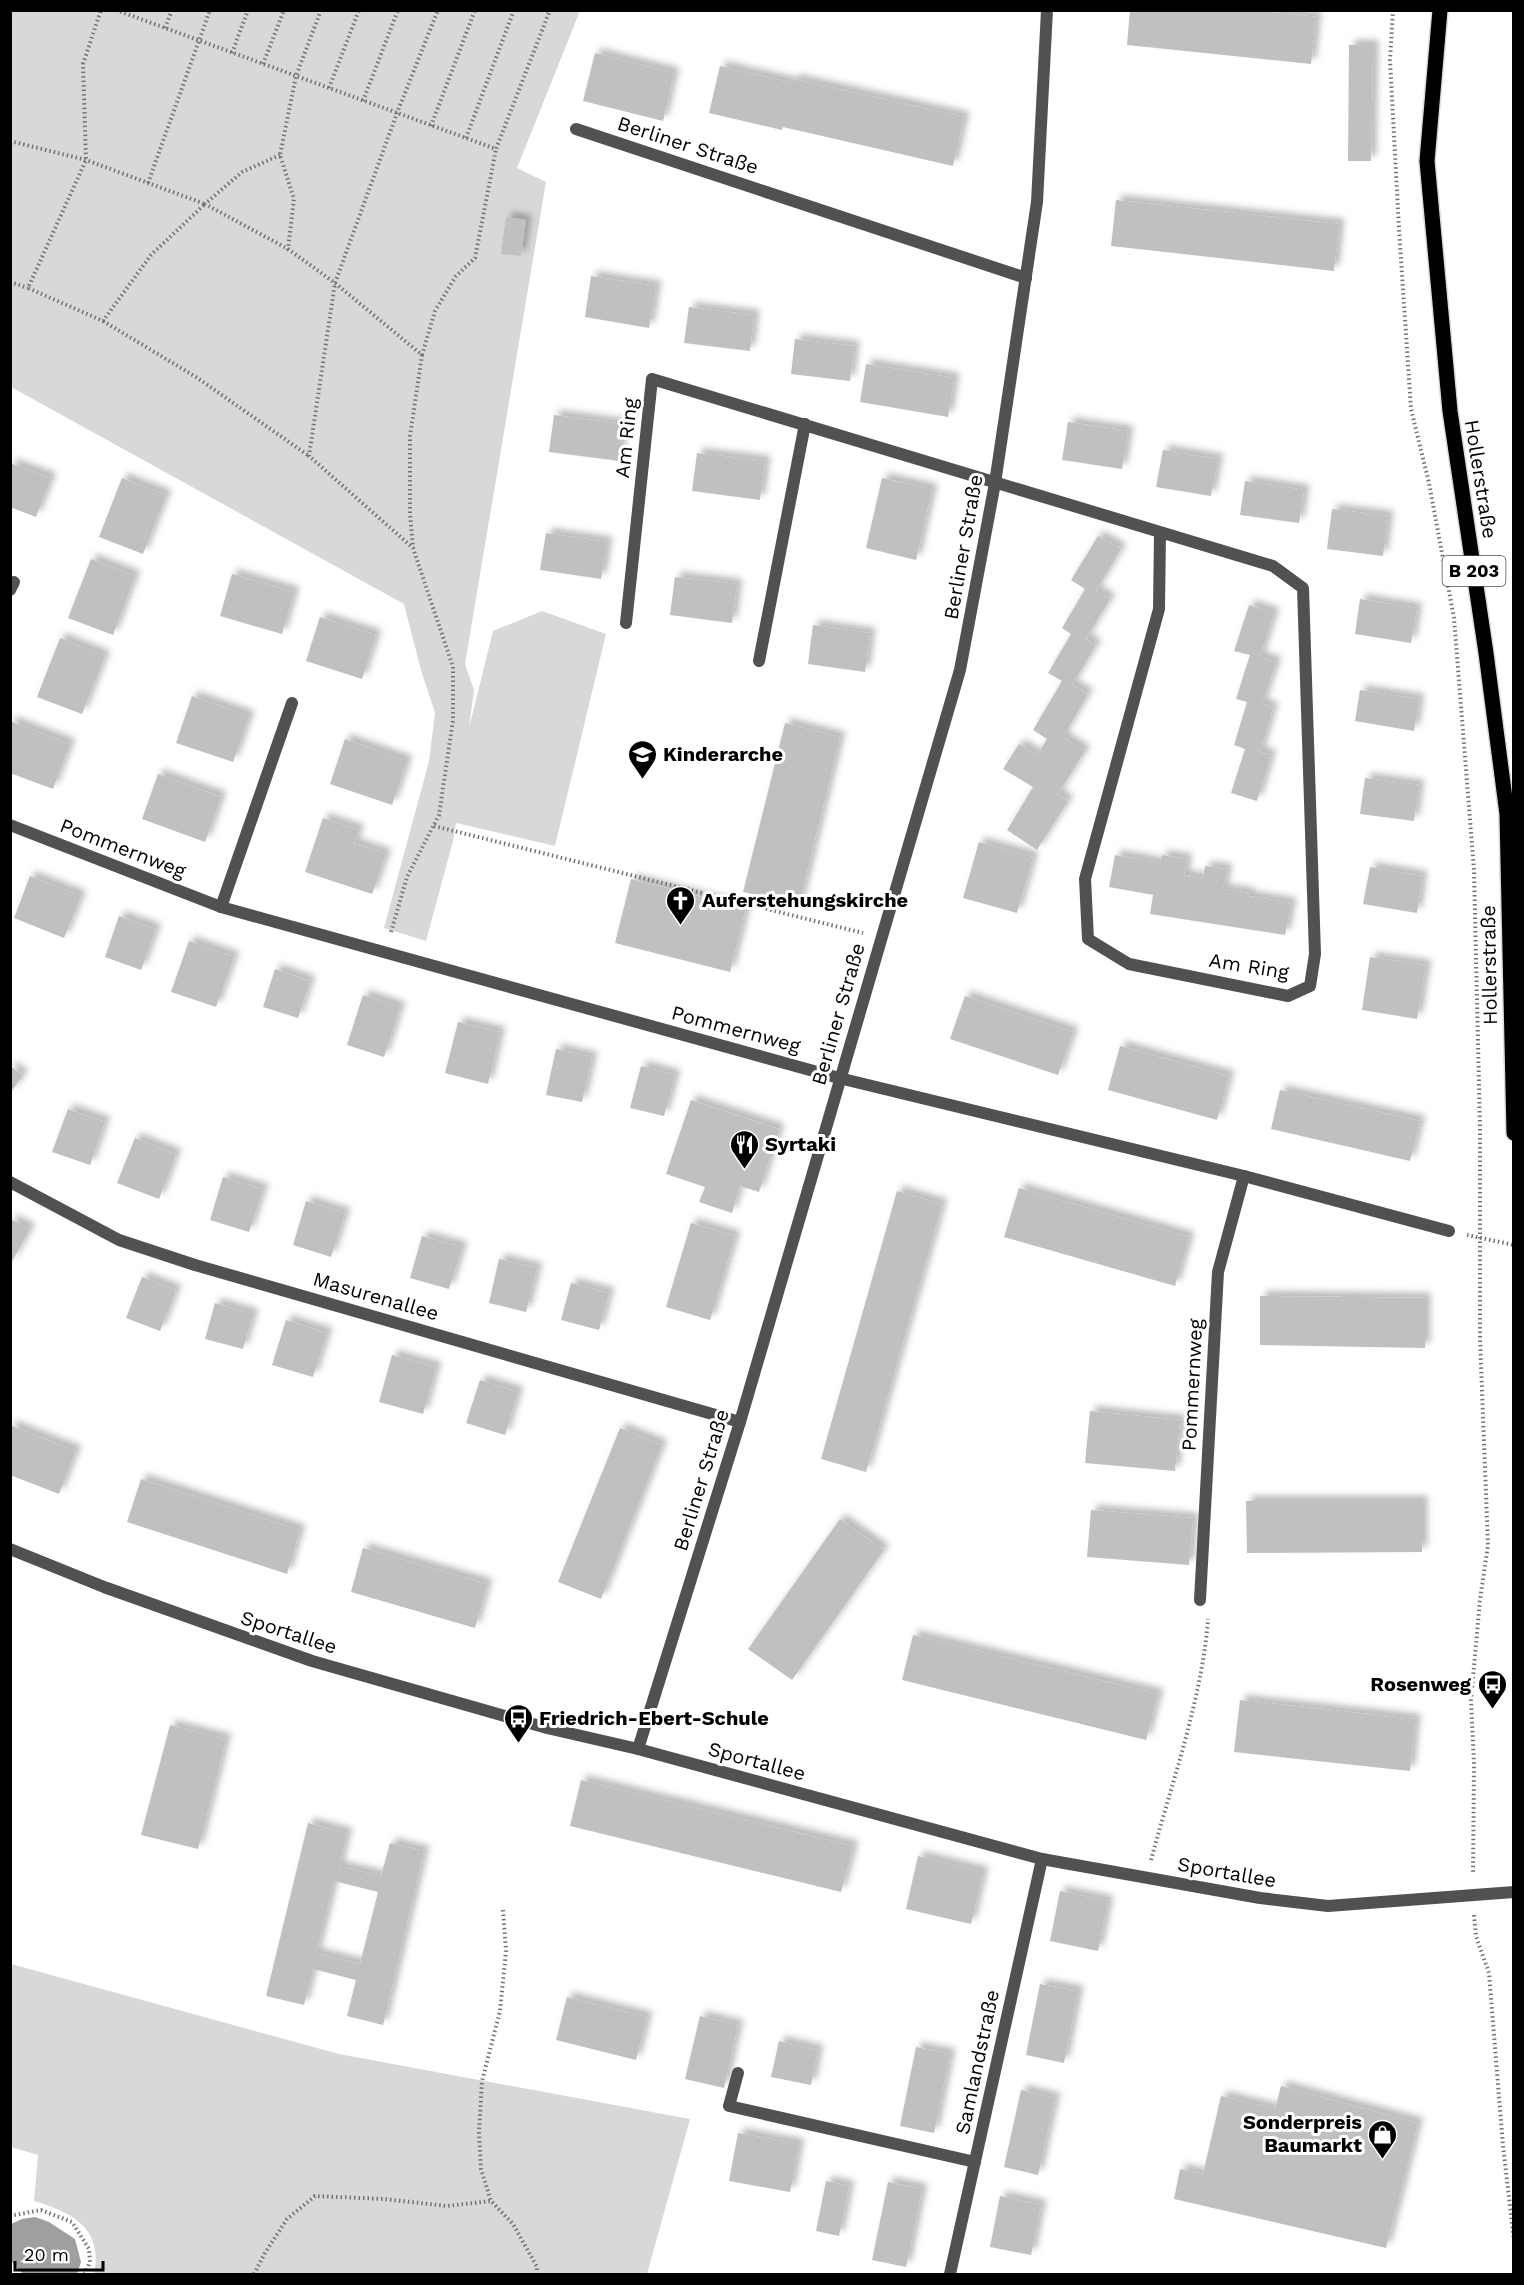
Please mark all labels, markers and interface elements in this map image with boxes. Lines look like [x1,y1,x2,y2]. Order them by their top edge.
street label: Berliner Straße [614,111,762,179]
street label: Am Ring [610,396,642,479]
street label: Hollerstraße [1460,418,1502,540]
street label: Berliner Straße [938,473,988,621]
road number: B 203 [1442,556,1506,586]
school or university icon: Kinderarche [626,738,658,780]
place label: Kinderarche [663,742,783,766]
street label: Pommernweg [57,813,190,883]
church icon: Auferstehungskirche [665,884,697,926]
place label: Auferstehungskirche [702,888,908,912]
street label: Hollerstraße [1476,905,1502,1025]
street label: Berliner Straße [806,940,870,1088]
street label: Am Ring [1207,948,1291,984]
street label: Pommernweg [669,1000,804,1058]
restaurant icon: Syrtaki [728,1128,760,1170]
place label: Syrtaki [765,1132,836,1156]
street label: Masurenallee [310,1267,442,1325]
street label: Pommernweg [1177,1318,1207,1452]
street label: Berliner Straße [668,1406,734,1554]
street label: Sportallee [238,1605,340,1659]
bus stop icon: Rosenweg [1476,1668,1508,1710]
place label: Rosenweg [1370,1672,1472,1696]
bus stop icon: Friedrich-Ebert-Schule [502,1702,534,1744]
place label: Friedrich-Ebert-Schule [539,1706,769,1730]
street label: Sportallee [706,1736,808,1786]
street label: Sportallee [1176,1852,1278,1892]
street label: Samlandstraße [950,1987,1004,2137]
place label: Sonderpreis Baumarkt [1243,2110,1362,2157]
shop icon: Sonderpreis Baumarkt [1367,2118,1399,2160]
scale bar [15,2234,104,2272]
text: 20 m [24,2244,69,2265]

